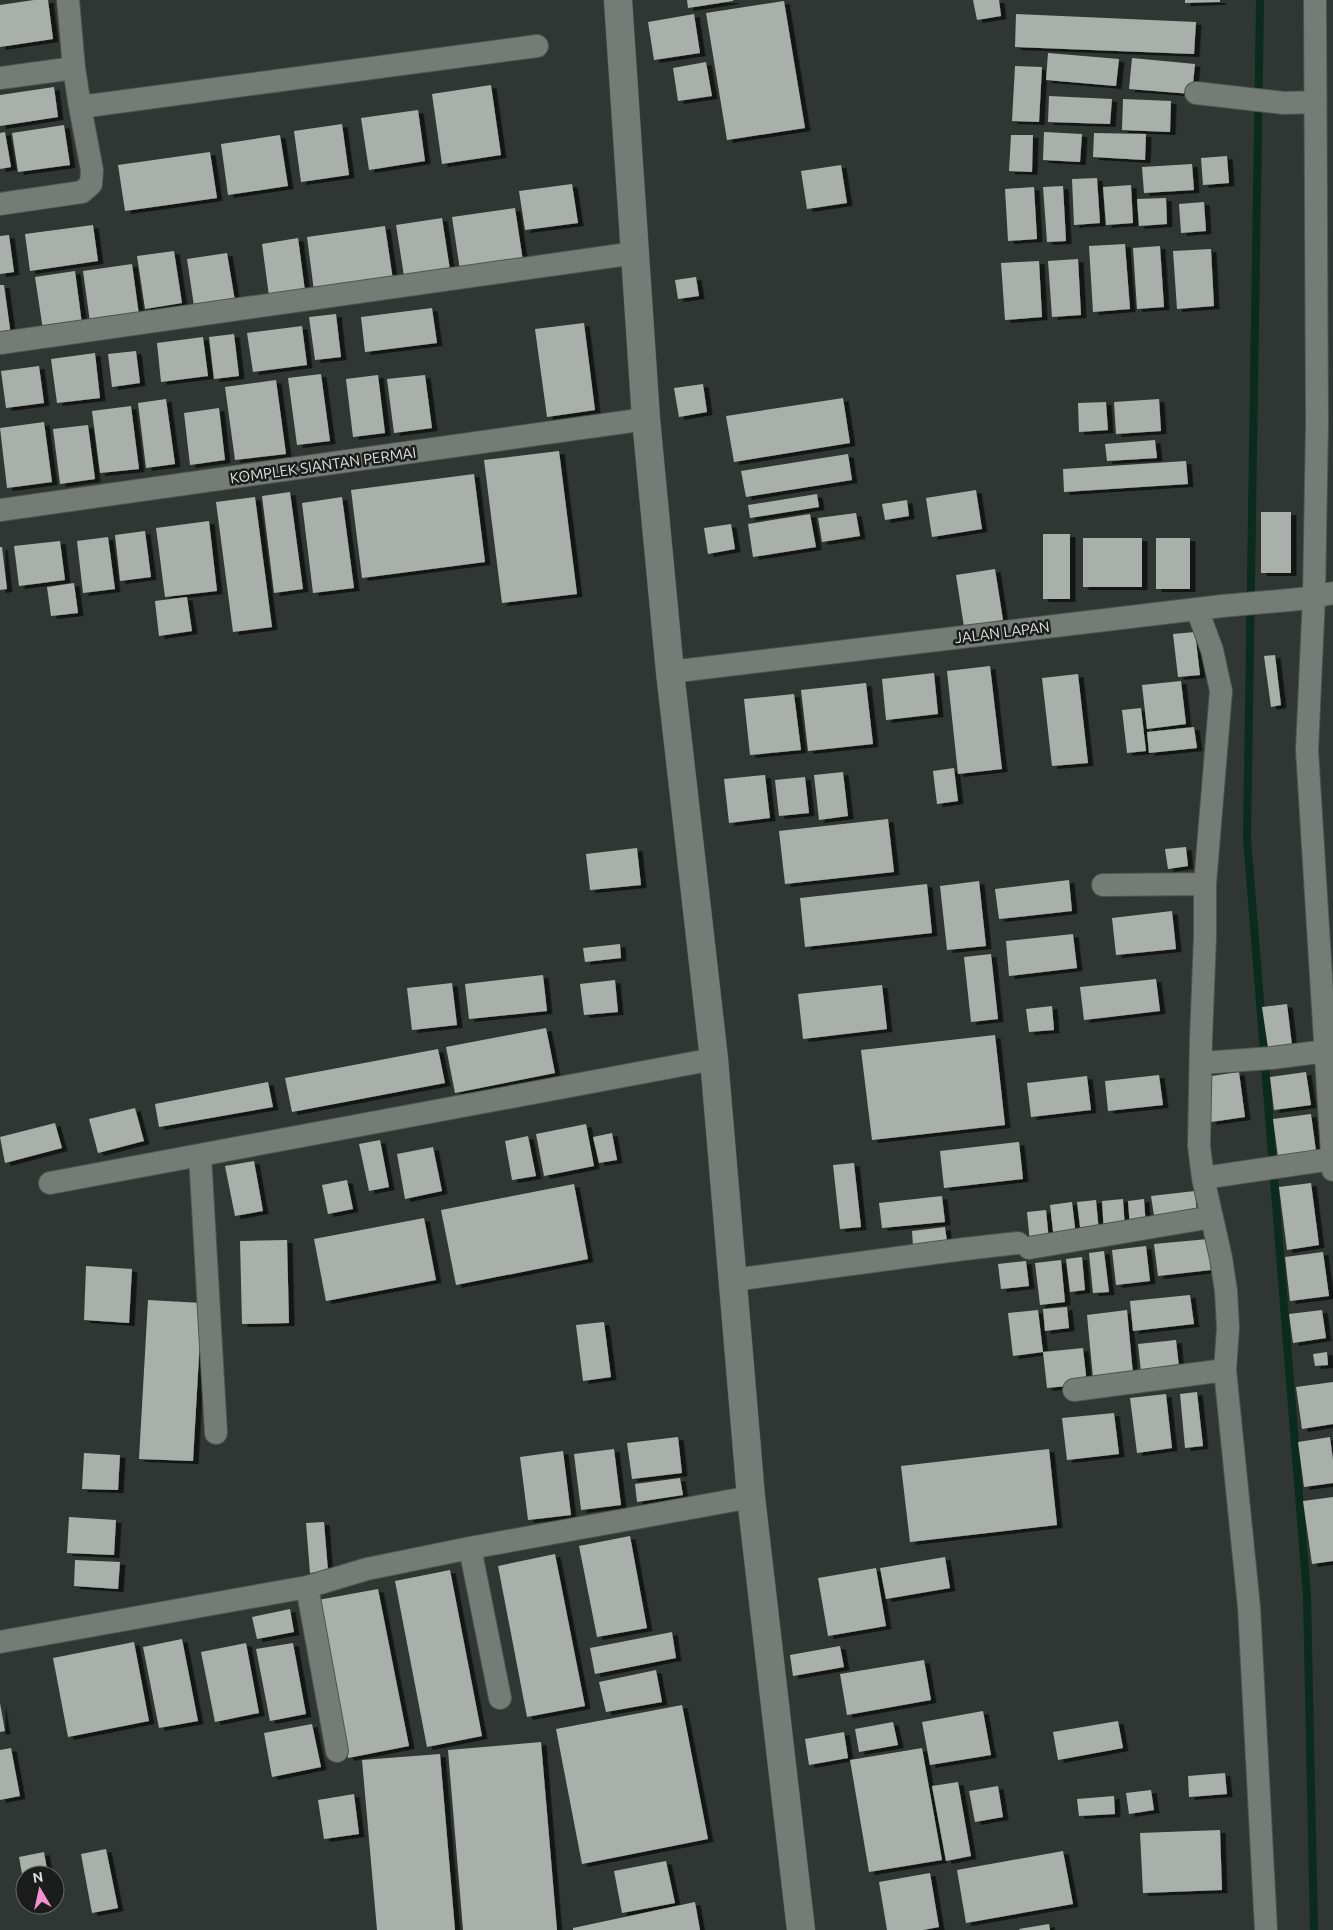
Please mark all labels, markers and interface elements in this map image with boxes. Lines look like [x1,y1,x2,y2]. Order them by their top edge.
street label: KOMPLEK SIANTAN PERMAI [229,444,417,486]
street label: JALAN LAPAN [953,618,1051,646]
north arrow [15,1865,65,1915]
text: N [32,1868,44,1886]

